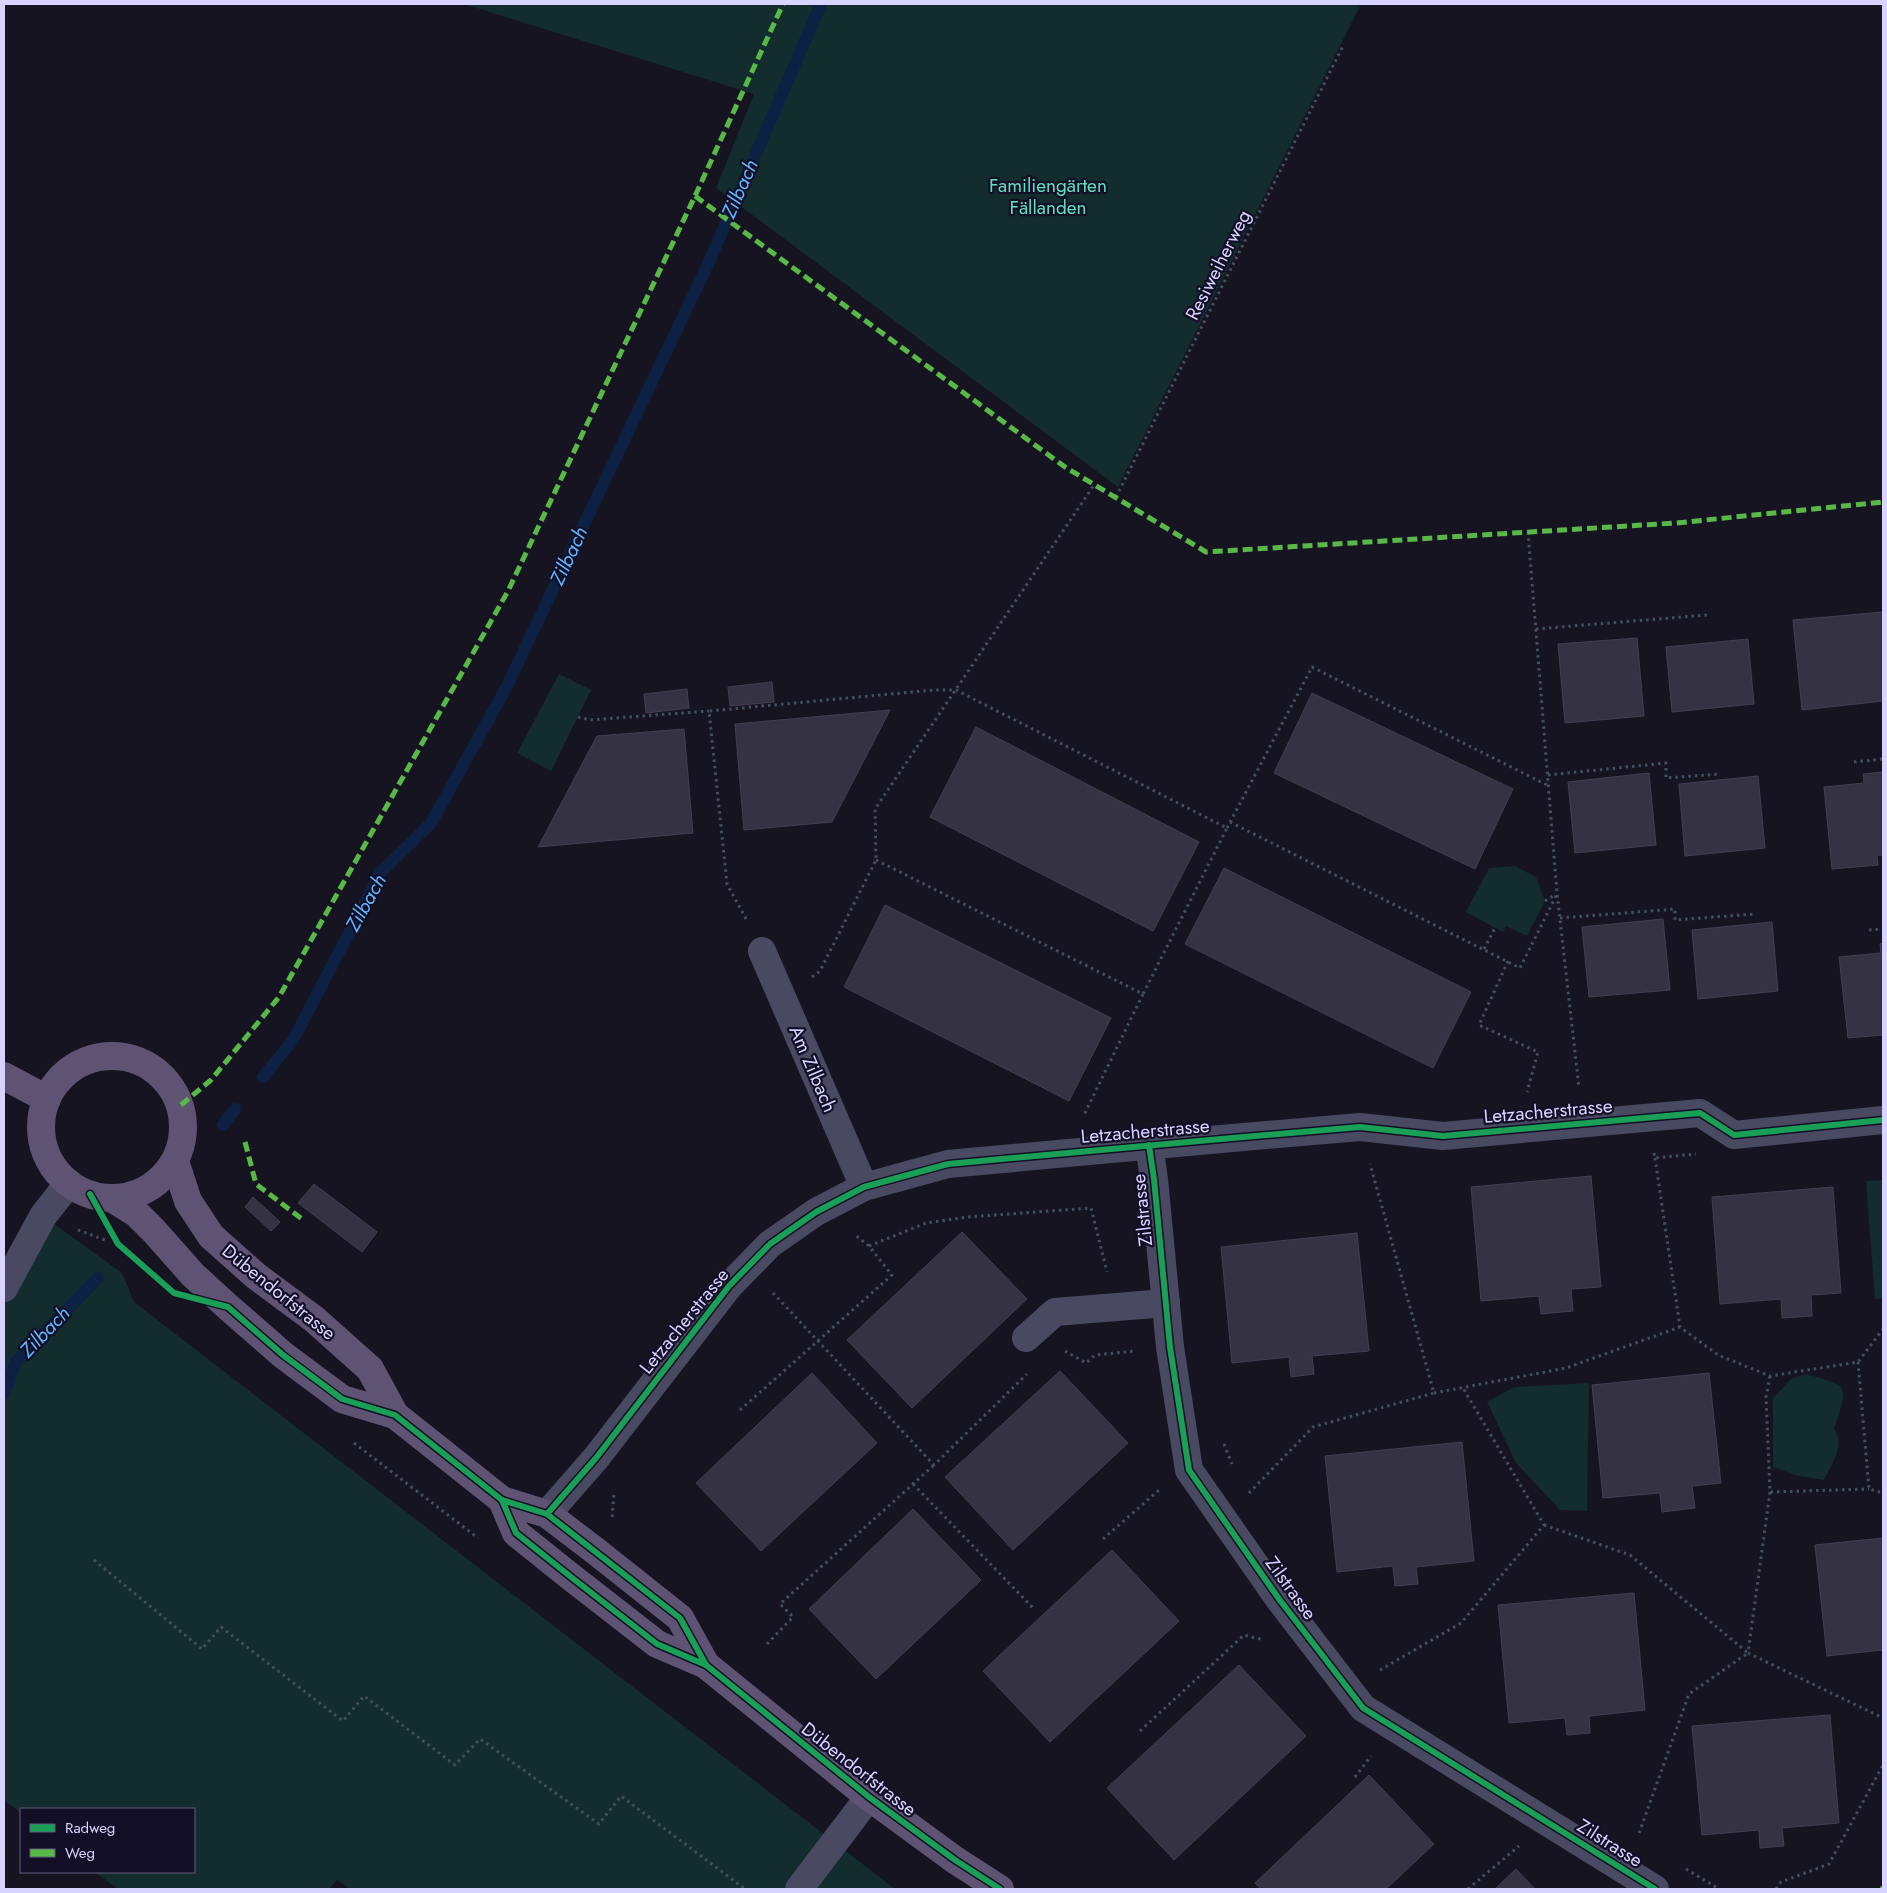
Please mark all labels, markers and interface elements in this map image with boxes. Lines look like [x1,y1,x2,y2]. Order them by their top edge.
water label: Zilbach [714,155,766,224]
park label: Familiengärten Fällanden [989,172,1107,221]
street label: Resiweiherweg [1179,205,1257,325]
water label: Zilbach [542,522,595,591]
water label: Zilbach [338,869,394,938]
street label: Am Zilbach [783,1021,843,1117]
street label: Letzacherstrasse [1483,1092,1614,1130]
street label: Letzacherstrasse [1080,1112,1211,1150]
street label: Zilstrasse [1125,1172,1159,1248]
street label: Dübendorfstrasse [216,1238,342,1347]
street label: Letzacherstrasse [633,1262,735,1380]
water label: Zilbach [12,1300,77,1365]
street label: Zilstrasse [1259,1551,1323,1625]
street label: Dübendorfstrasse [796,1715,922,1823]
legend [20,1808,195,1873]
street label: Zilstrasse [1572,1812,1648,1874]
text: Radweg [65,1817,115,1839]
text: Weg [65,1842,95,1864]

